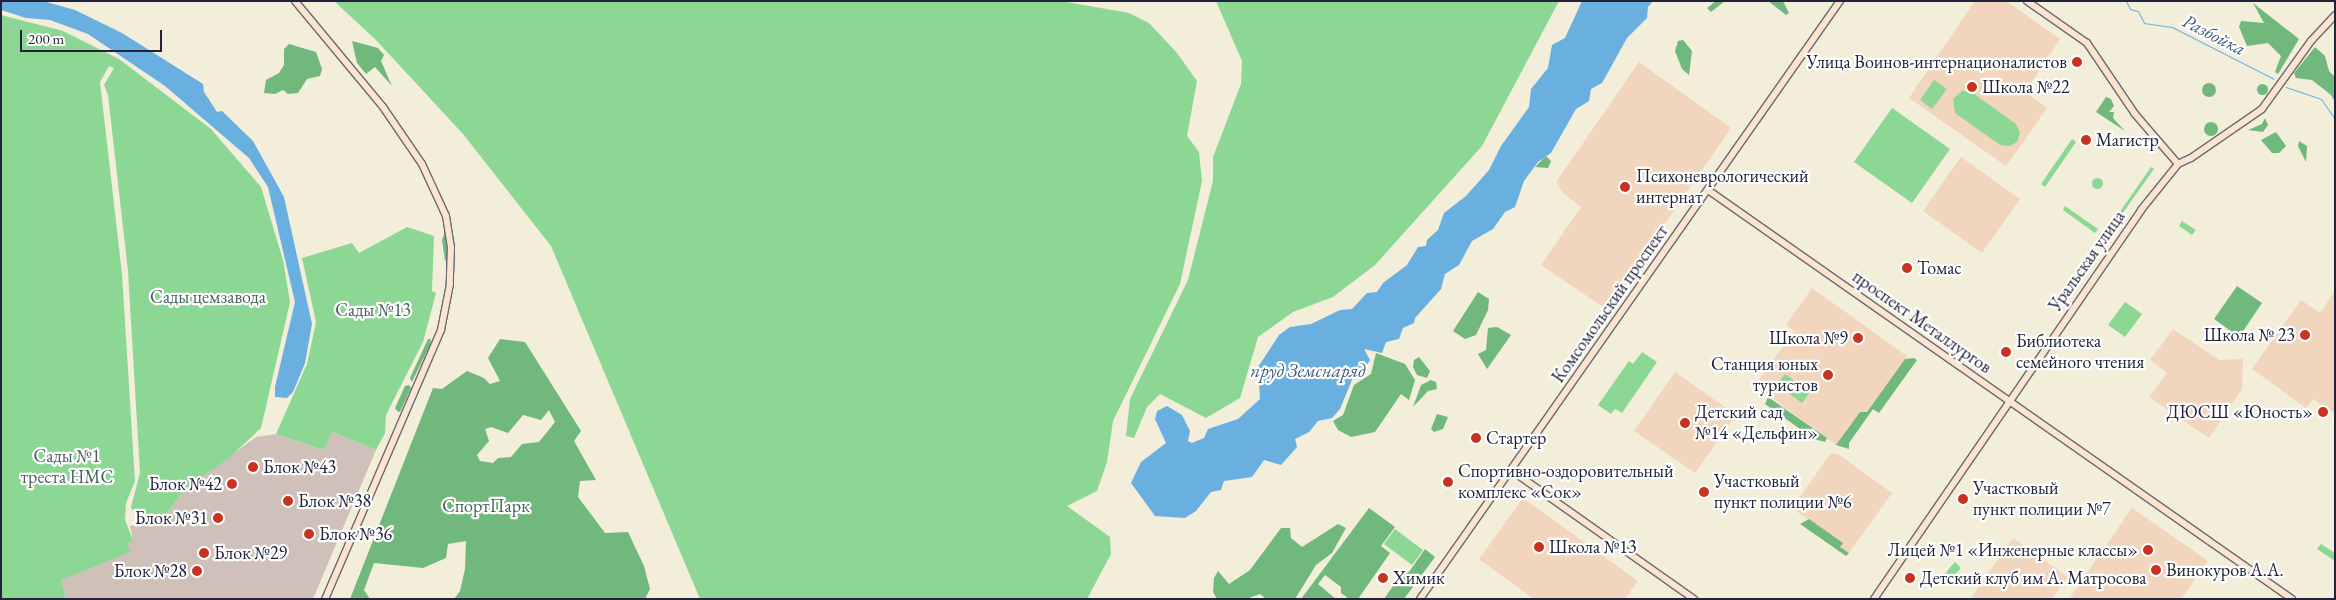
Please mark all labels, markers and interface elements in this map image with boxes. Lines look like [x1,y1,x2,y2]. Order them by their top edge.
water label: Разбойка [2179,9,2249,61]
scale bar [22,20,165,52]
text: 200 m [28,29,64,48]
place label: Улица Воинов-интернационалистов [1806,51,2067,73]
marker: Улица Воинов-интернационалистов [2071,56,2083,68]
place label: Школа №22 [1982,76,2070,98]
marker: Школа №22 [1966,81,1978,93]
place label: Магистр [2096,129,2159,151]
marker: Магистр [2080,134,2092,146]
place label: Психоневрологический интернат [1636,166,1809,208]
marker: Психоневрологический интернат [1618,180,1632,194]
street label: Уральская улица [2044,206,2130,316]
street label: Комсомольский проспект [1547,221,1673,387]
place label: Томас [1917,257,1962,279]
marker: Томас [1901,262,1913,274]
street label: проспект Металлургов [1848,266,1996,378]
park label: Сады цемзавода [150,286,266,308]
park label: Сады №13 [335,299,411,321]
place label: Школа № 23 [2204,324,2295,346]
place label: Школа №9 [1769,327,1848,349]
marker: Школа № 23 [2299,329,2311,341]
place label: Библиотека семейного чтения [2016,331,2144,374]
marker: Школа №9 [1852,332,1864,344]
marker: Библиотека семейного чтения [2000,346,2012,358]
place label: Станция юных туристов [1711,354,1818,396]
water label: пруд Земснаряд [1250,360,1366,382]
marker: Станция юных туристов [1822,369,1834,381]
place label: ДЮСШ «Юность» [2167,401,2313,423]
place label: Детский сад №14 «Дельфин» [1695,402,1818,444]
marker: ДЮСШ «Юность» [2317,406,2329,418]
marker: Детский сад №14 «Дельфин» [1679,417,1691,429]
place label: Стартер [1486,427,1546,449]
marker: Стартер [1470,432,1482,444]
park label: Сады №1 треста НМС [21,446,113,488]
place label: Блок №43 [263,456,336,478]
marker: Блок №43 [247,461,259,473]
place label: Спортивно-оздоровительный комплекс «Сок» [1458,461,1673,504]
place label: Участковый пункт полиции №6 [1714,471,1852,514]
place label: Блок №42 [149,473,222,495]
marker: Спортивно-оздоровительный комплекс «Сок» [1442,476,1454,488]
marker: Блок №42 [226,478,238,490]
place label: Участковый пункт полиции №7 [1973,478,2111,520]
marker: Участковый пункт полиции №6 [1698,486,1710,498]
place label: Блок №38 [298,490,371,512]
marker: Участковый пункт полиции №7 [1957,493,1969,505]
marker: Блок №38 [282,495,294,507]
park label: СпортПарк [442,495,530,517]
place label: Блок №31 [135,507,208,529]
marker: Блок №31 [212,512,224,524]
place label: Блок №36 [319,523,392,545]
marker: Блок №36 [303,528,315,540]
place label: Школа №13 [1549,536,1637,558]
place label: Лицей №1 «Инженерные классы» [1888,539,2138,561]
marker: Школа №13 [1533,541,1545,553]
place label: Блок №29 [214,542,287,564]
marker: Лицей №1 «Инженерные классы» [2142,544,2154,556]
marker: Блок №29 [198,547,210,559]
place label: Винокуров А.А. [2166,559,2284,581]
place label: Блок №28 [114,560,187,582]
marker: Винокуров А.А. [2150,564,2162,576]
marker: Блок №28 [191,565,203,577]
place label: Химик [1393,567,1445,589]
place label: Детский клуб им А. Матросова [1920,567,2147,589]
marker: Химик [1377,572,1389,584]
marker: Детский клуб им А. Матросова [1904,572,1916,584]

